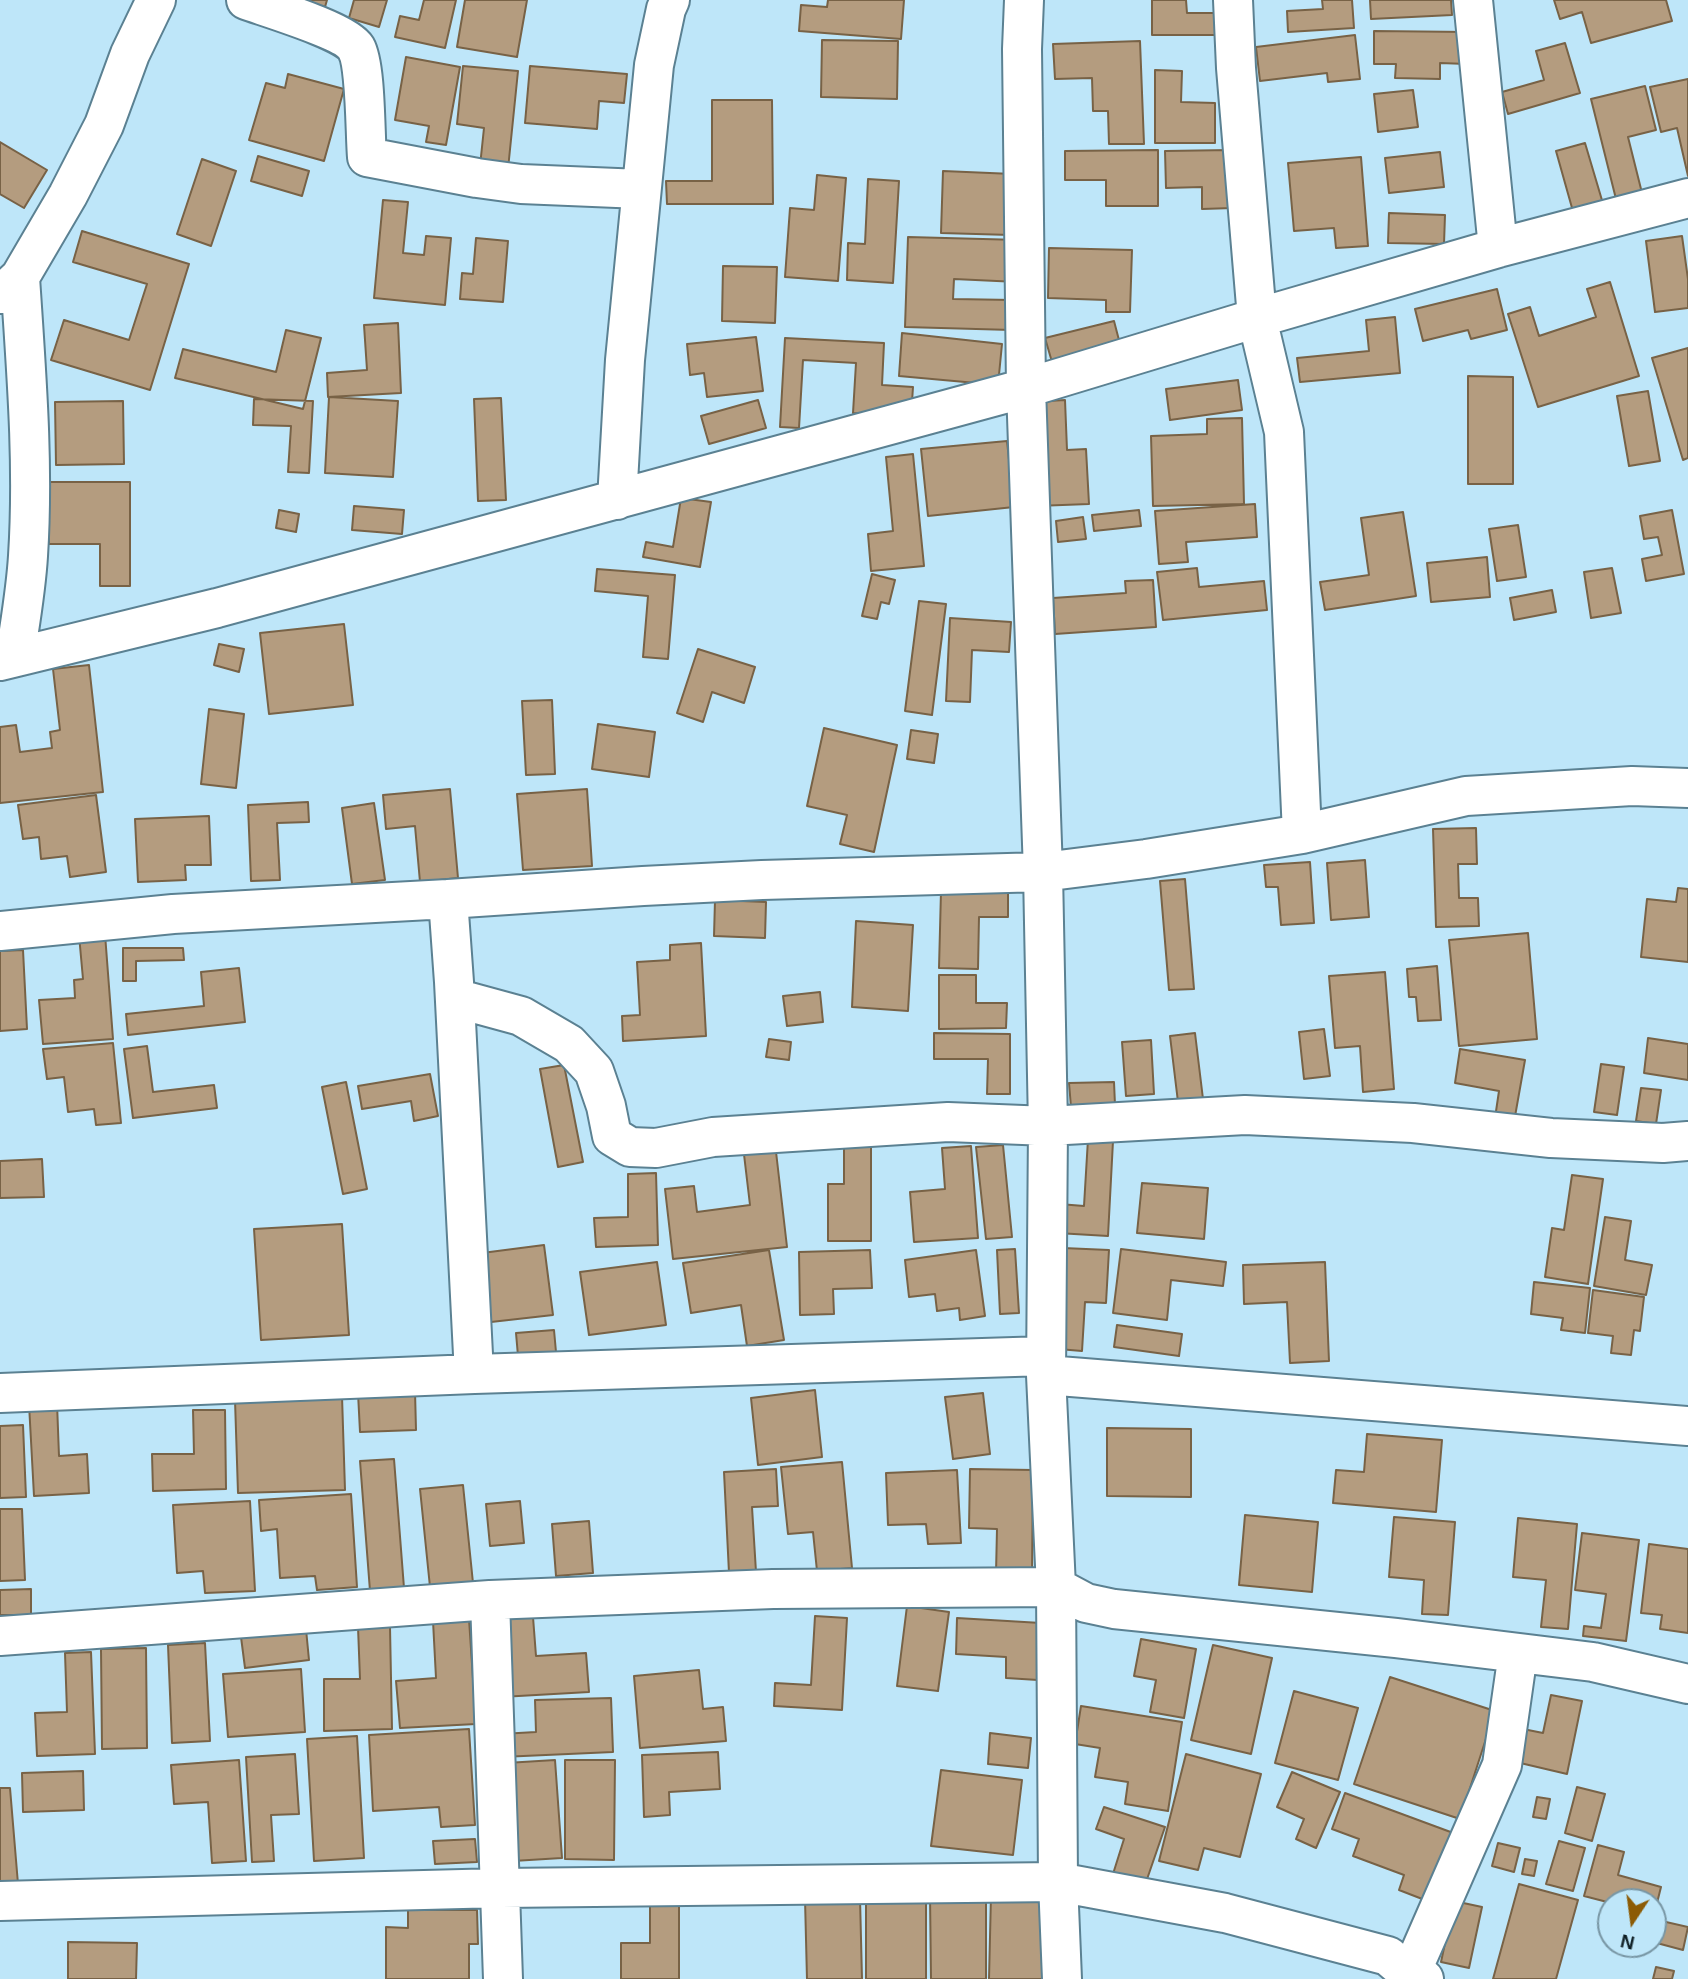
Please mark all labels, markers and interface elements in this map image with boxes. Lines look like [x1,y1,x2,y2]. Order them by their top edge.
north arrow [1597,1888,1667,1958]
text: N [1619,1930,1637,1954]

